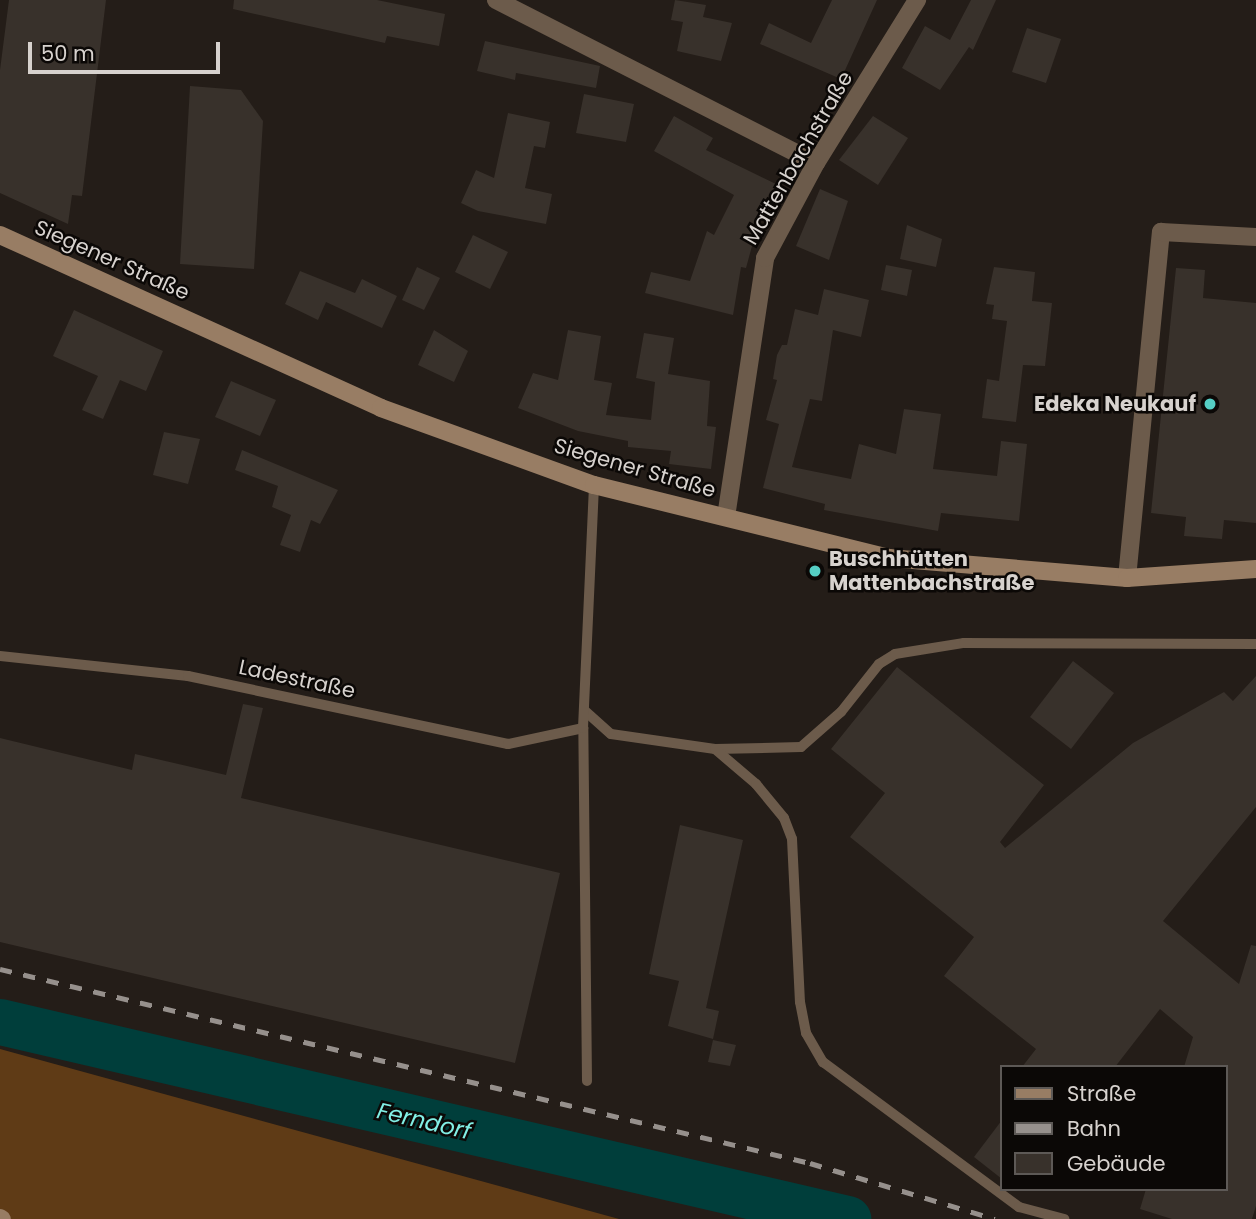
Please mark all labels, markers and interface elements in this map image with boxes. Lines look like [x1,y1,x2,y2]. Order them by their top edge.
scale bar [32,28,224,72]
text: 50 m [41,39,95,68]
street label: Mattenbachstraße [738,67,858,249]
street label: Siegener Straße [31,215,193,305]
place label: Edeka Neukauf [1034,391,1196,417]
marker: Edeka Neukauf [1202,396,1218,412]
street label: Siegener Straße [551,433,719,503]
place label: Buschhütten Mattenbachstraße [829,546,1034,596]
marker: Buschhütten Mattenbachstraße [807,563,823,579]
street label: Ladestraße [236,654,358,704]
legend [1000,1065,1228,1191]
text: Straße [1067,1079,1136,1108]
water label: Ferndorf [374,1097,474,1145]
text: Bahn [1067,1114,1121,1143]
text: Gebäude [1067,1149,1165,1178]

